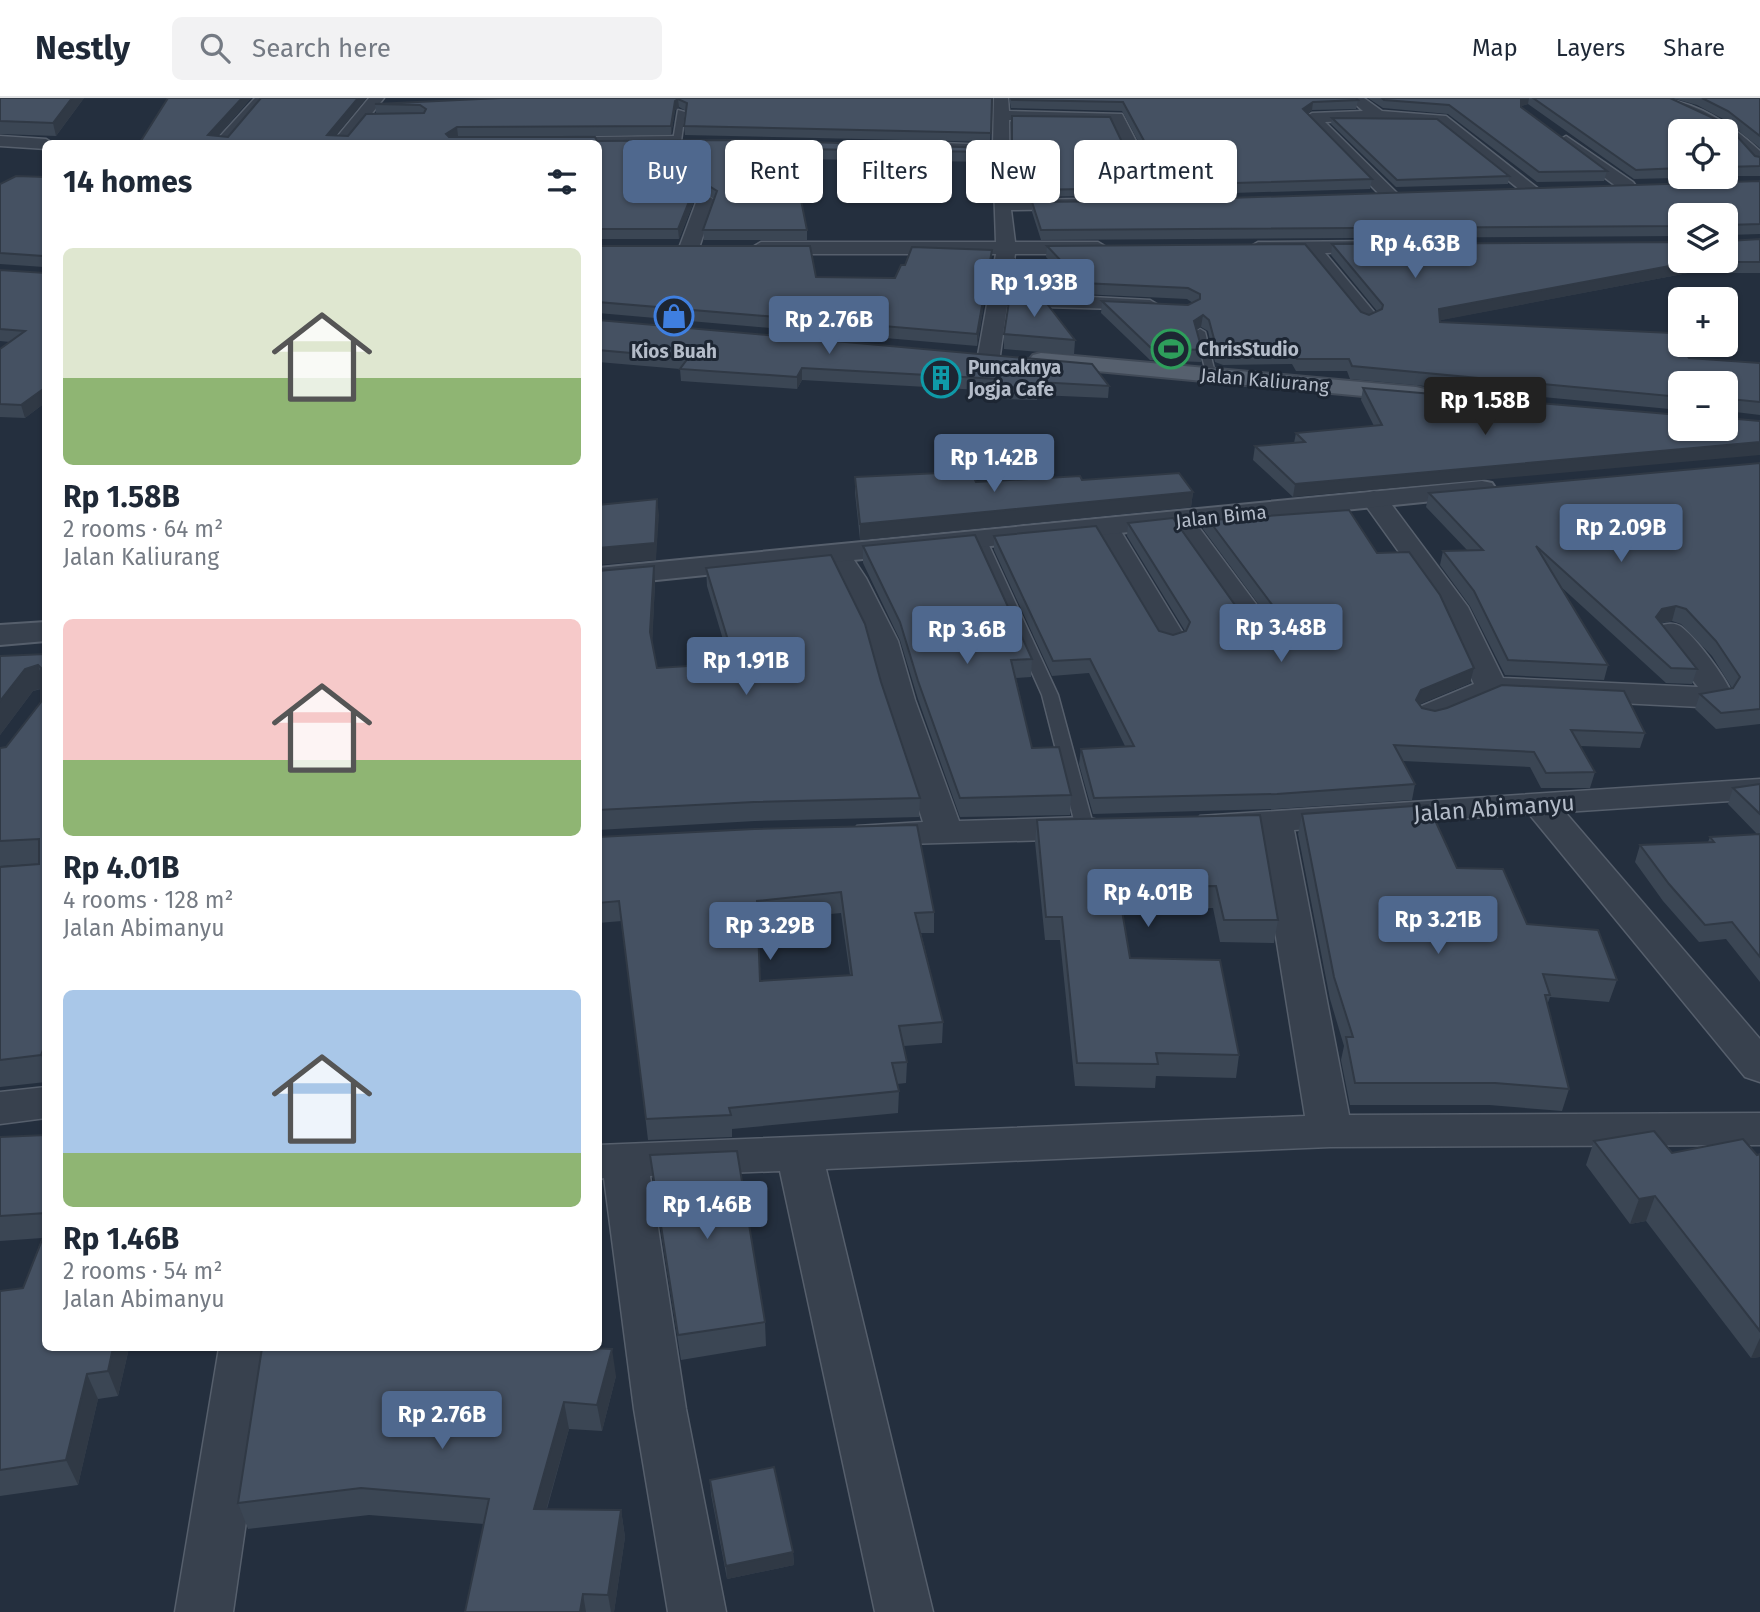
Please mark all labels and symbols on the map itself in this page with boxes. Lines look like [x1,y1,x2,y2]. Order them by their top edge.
pin: Rp 4.63B [1343,220,1487,280]
pin: Rp 1.93B [962,260,1106,319]
shop icon: Kios Buah [653,295,695,337]
pin: Rp 2.76B [757,296,901,356]
sports icon: ChrisStudio [1150,328,1192,370]
place label: ChrisStudio [1198,338,1299,361]
place label: Kios Buah [631,340,717,363]
place label: Puncaknya Jogja Cafe [967,356,1061,401]
building icon: Puncaknya Jogja Cafe [920,357,962,399]
street label: Jalan Kaliurang [1200,363,1330,398]
pin: Rp 1.58B [1413,378,1557,437]
pin: Rp 1.42B [922,434,1066,494]
street label: Jalan Bima [1174,500,1268,533]
pin: Rp 2.09B [1549,504,1693,564]
pin: Rp 3.48B [1209,604,1353,664]
pin: Rp 3.6B [902,606,1032,666]
pin: Rp 1.91B [674,638,818,697]
street label: Jalan Abimanyu [1412,788,1576,828]
pin: Rp 4.01B [1076,870,1220,929]
pin: Rp 3.21B [1366,896,1510,956]
pin: Rp 3.29B [698,902,842,962]
pin: Rp 1.46B [635,1182,779,1241]
pin: Rp 2.76B [370,1392,514,1451]

